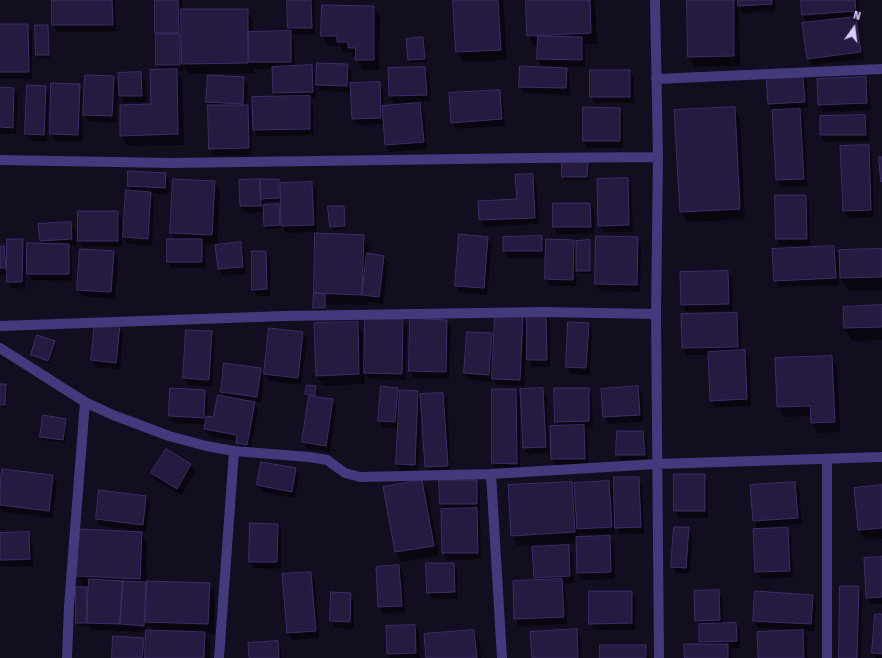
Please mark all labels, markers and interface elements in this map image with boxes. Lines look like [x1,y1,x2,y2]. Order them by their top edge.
north arrow [834,8,874,48]
text: N [852,9,862,23]

